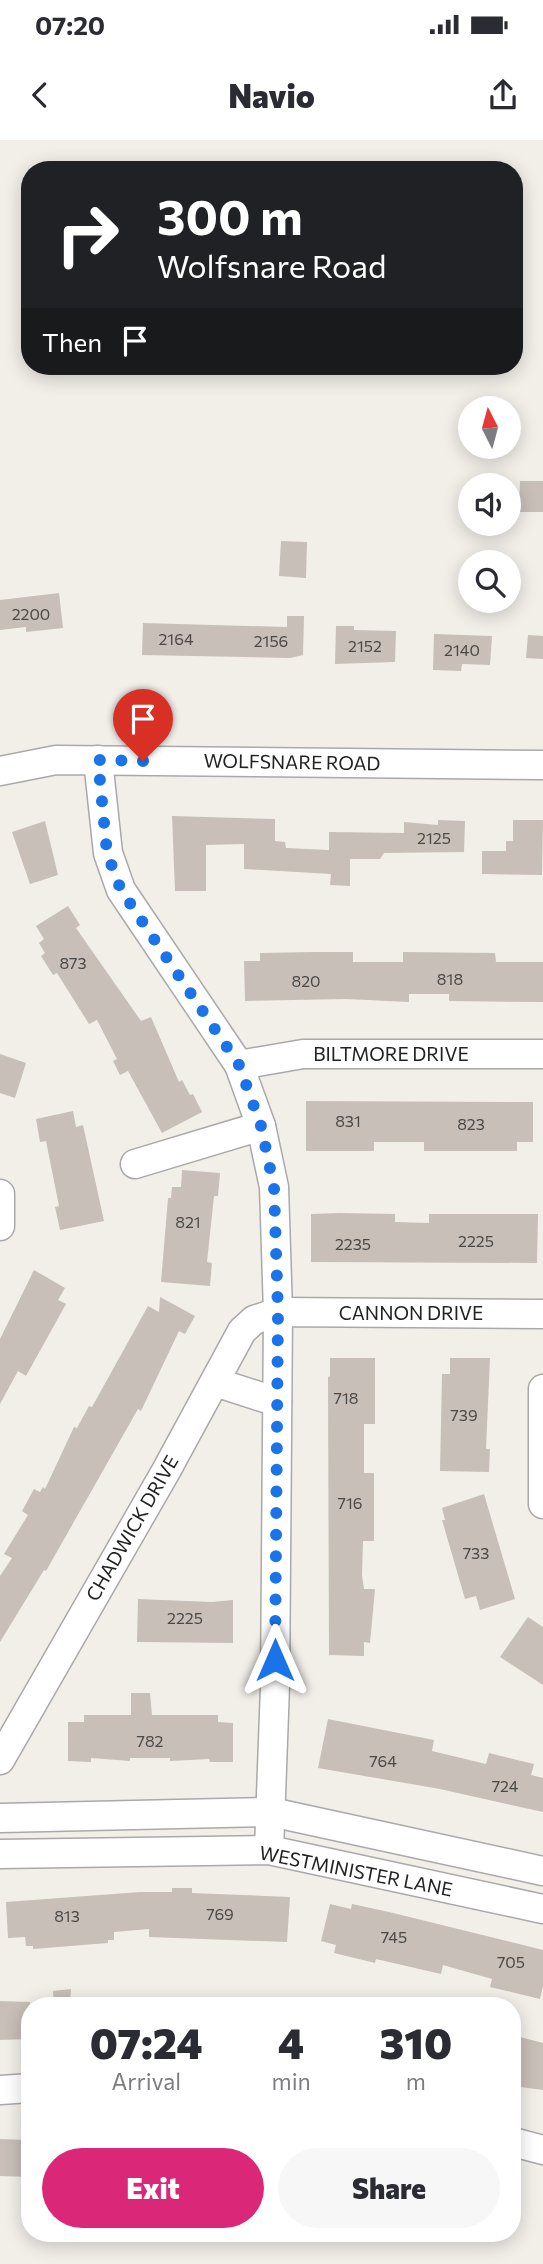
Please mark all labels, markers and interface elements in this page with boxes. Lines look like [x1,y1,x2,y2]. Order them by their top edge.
text: 07:20 [35,9,105,40]
text: Navio [228,75,315,115]
icon: back [21,76,59,114]
icon: share [484,76,522,114]
text: 300 m [157,185,303,245]
icon: right [42,189,133,280]
text: Wolfsnare Road [157,245,386,285]
icon: arrive [116,322,154,360]
text: Then [42,326,102,357]
north arrow [458,396,522,458]
map controls [458,396,521,613]
button: sound [458,473,521,536]
button: search [458,550,521,613]
house number: 2200 [12,604,50,623]
house number: 2164 [158,629,194,648]
house number: 2156 [254,631,288,650]
house number: 2152 [348,636,382,655]
house number: 2140 [444,640,480,659]
pin [113,689,173,761]
icon: arrive [124,700,162,738]
street label: WOLFSNARE ROAD [203,748,381,775]
house number: 2125 [417,828,451,847]
house number: 873 [59,953,87,972]
house number: 818 [437,969,463,988]
house number: 820 [292,971,320,990]
street label: BILTMORE DRIVE [313,1042,469,1065]
house number: 831 [335,1111,361,1130]
house number: 823 [457,1114,485,1133]
house number: 821 [175,1212,201,1231]
house number: 2225 [458,1231,494,1250]
house number: 2235 [335,1234,371,1253]
street label: CANNON DRIVE [339,1301,483,1324]
house number: 718 [334,1388,359,1407]
house number: 739 [450,1405,478,1424]
street label: CHADWICK DRIVE [81,1451,183,1605]
house number: 716 [338,1493,363,1512]
house number: 733 [463,1543,489,1562]
house number: 2225 [167,1608,203,1627]
position arrow [238,1623,312,1697]
house number: 782 [137,1731,164,1750]
house number: 764 [369,1751,397,1770]
house number: 724 [492,1776,519,1795]
street label: WESTMINISTER LANE [257,1840,455,1901]
house number: 769 [206,1904,234,1923]
house number: 813 [54,1906,80,1925]
house number: 745 [381,1927,407,1946]
house number: 705 [497,1952,525,1971]
text: 07:24 [90,2016,203,2068]
text: 4 [278,2016,304,2068]
text: 310 [380,2016,452,2068]
text: Arrival [111,2067,181,2095]
text: min [272,2067,311,2095]
text: m [406,2067,426,2095]
button: Exit [42,2148,264,2228]
button: Share [278,2148,500,2228]

